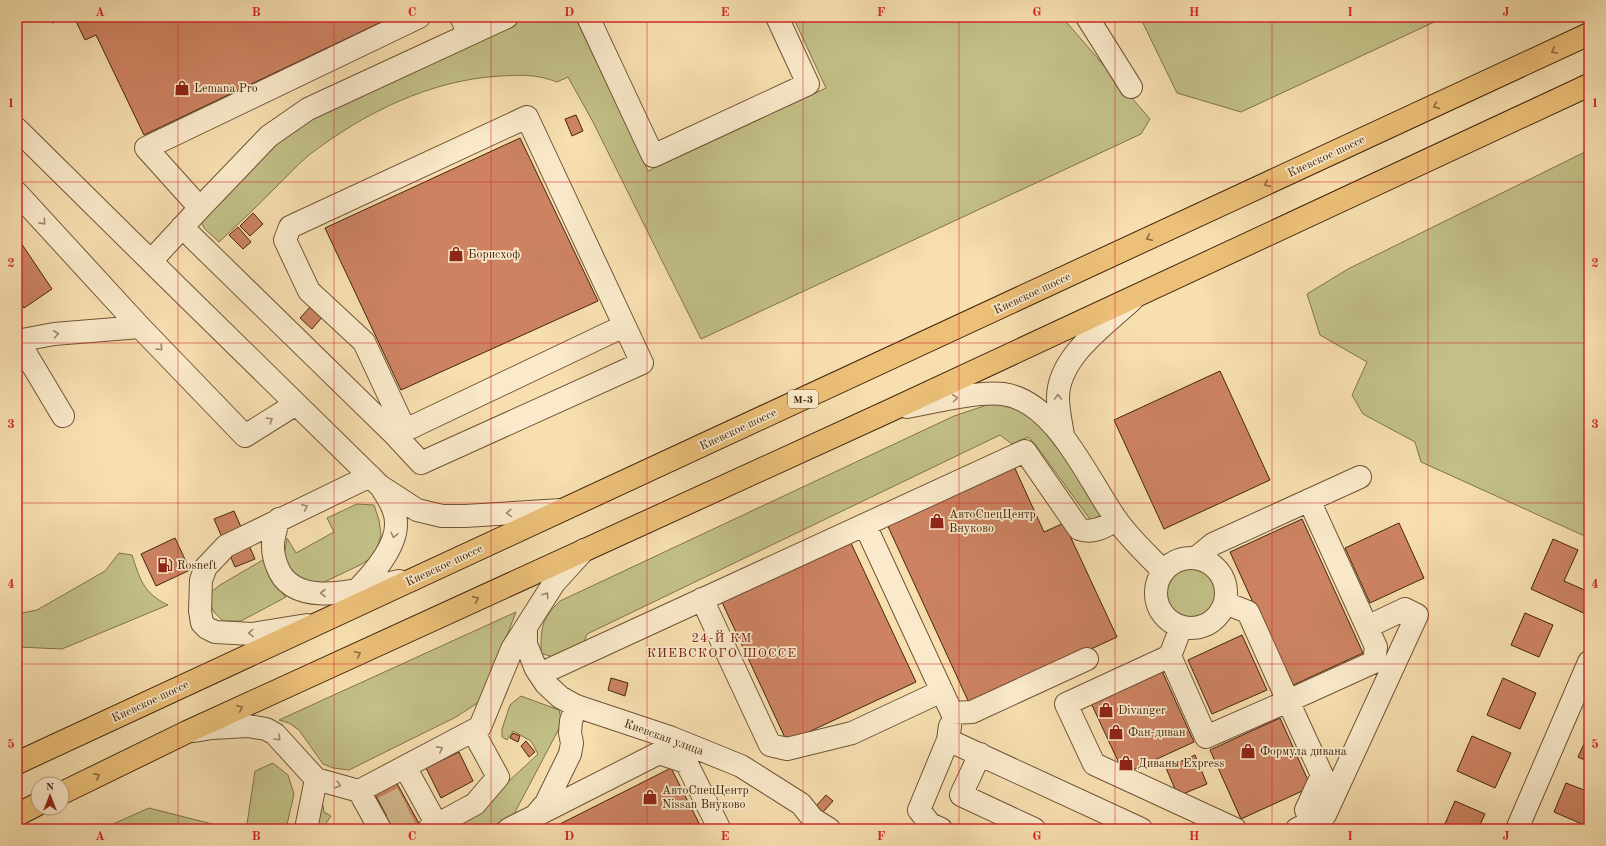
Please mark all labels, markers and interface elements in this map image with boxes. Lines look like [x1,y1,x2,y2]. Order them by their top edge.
text: A [95,6,105,19]
text: B [251,6,261,19]
text: C [408,6,416,19]
text: D [564,6,574,19]
text: E [721,6,730,19]
text: F [877,6,886,19]
text: G [1032,6,1042,19]
text: H [1189,6,1200,19]
text: I [1347,6,1353,19]
text: J [1502,6,1510,19]
one-way arrow [1550,46,1558,54]
shop icon: Lemana Pro [173,79,191,97]
place label: Lemana Pro [194,83,258,95]
text: 1 [7,97,15,110]
text: 1 [1591,97,1599,110]
one-way arrow [1432,101,1439,109]
street label: Киевское шоссе [1286,134,1367,180]
one-way arrow [1264,179,1271,187]
one-way arrow [39,217,46,224]
one-way arrow [1146,233,1153,241]
shop icon: Борисхоф [447,245,465,263]
place label: Борисхоф [468,249,520,261]
text: 2 [7,257,15,270]
text: 2 [1591,257,1599,270]
street label: Киевское шоссе [992,271,1073,317]
one-way arrow [53,330,59,339]
one-way arrow [155,343,163,351]
road number: М-3 [788,390,818,408]
one-way arrow [1054,394,1062,400]
one-way arrow [952,395,958,403]
street label: Киевское шоссе [698,407,779,453]
text: 3 [7,418,15,431]
one-way arrow [266,418,273,425]
text: 3 [1591,418,1599,431]
one-way arrow [301,504,308,512]
one-way arrow [506,509,513,518]
place label: АвтоСпецЦентр Внуково [949,509,1036,535]
shop icon: АвтоСпецЦентр Внуково [928,512,946,530]
one-way arrow [390,531,399,538]
street label: Киевское шоссе [404,543,485,589]
fuel station icon: Rosneft [156,556,174,574]
place label: Rosneft [177,560,217,572]
text: 4 [7,578,15,591]
text: 4 [1591,578,1599,591]
one-way arrow [320,589,326,598]
one-way arrow [541,593,548,600]
one-way arrow [472,596,479,604]
one-way arrow [248,629,254,638]
district label: 24-Й КМ КИЕВСКОГО ШОССЕ [647,630,797,660]
one-way arrow [354,650,361,658]
street label: Киевское шоссе [110,679,191,725]
shop icon: Divanger [1097,701,1115,719]
one-way arrow [235,705,243,713]
place label: Divanger [1118,705,1166,717]
street label: Киевская улица [622,718,705,758]
shop icon: Фан-диван [1107,723,1125,741]
place label: Фан-диван [1128,727,1186,739]
one-way arrow [273,733,281,741]
text: 5 [7,738,15,751]
text: 5 [1591,738,1599,751]
shop icon: Формула дивана [1239,742,1257,760]
one-way arrow [436,746,443,754]
place label: Формула дивана [1260,746,1347,758]
shop icon: Диваны Express [1117,754,1135,772]
place label: Диваны Express [1138,758,1224,770]
one-way arrow [93,773,100,781]
north arrow [30,776,70,816]
one-way arrow [334,780,341,789]
text: N [46,782,55,793]
place label: АвтоСпецЦентр Nissan Внуково [662,785,749,811]
shop icon: АвтоСпецЦентр Nissan Внуково [641,788,659,806]
text: A [95,830,105,843]
text: B [251,830,261,843]
text: C [408,830,416,843]
text: D [564,830,574,843]
text: E [721,830,730,843]
text: F [877,830,886,843]
text: G [1032,830,1042,843]
text: H [1189,830,1200,843]
text: I [1347,830,1353,843]
text: J [1502,830,1510,843]

